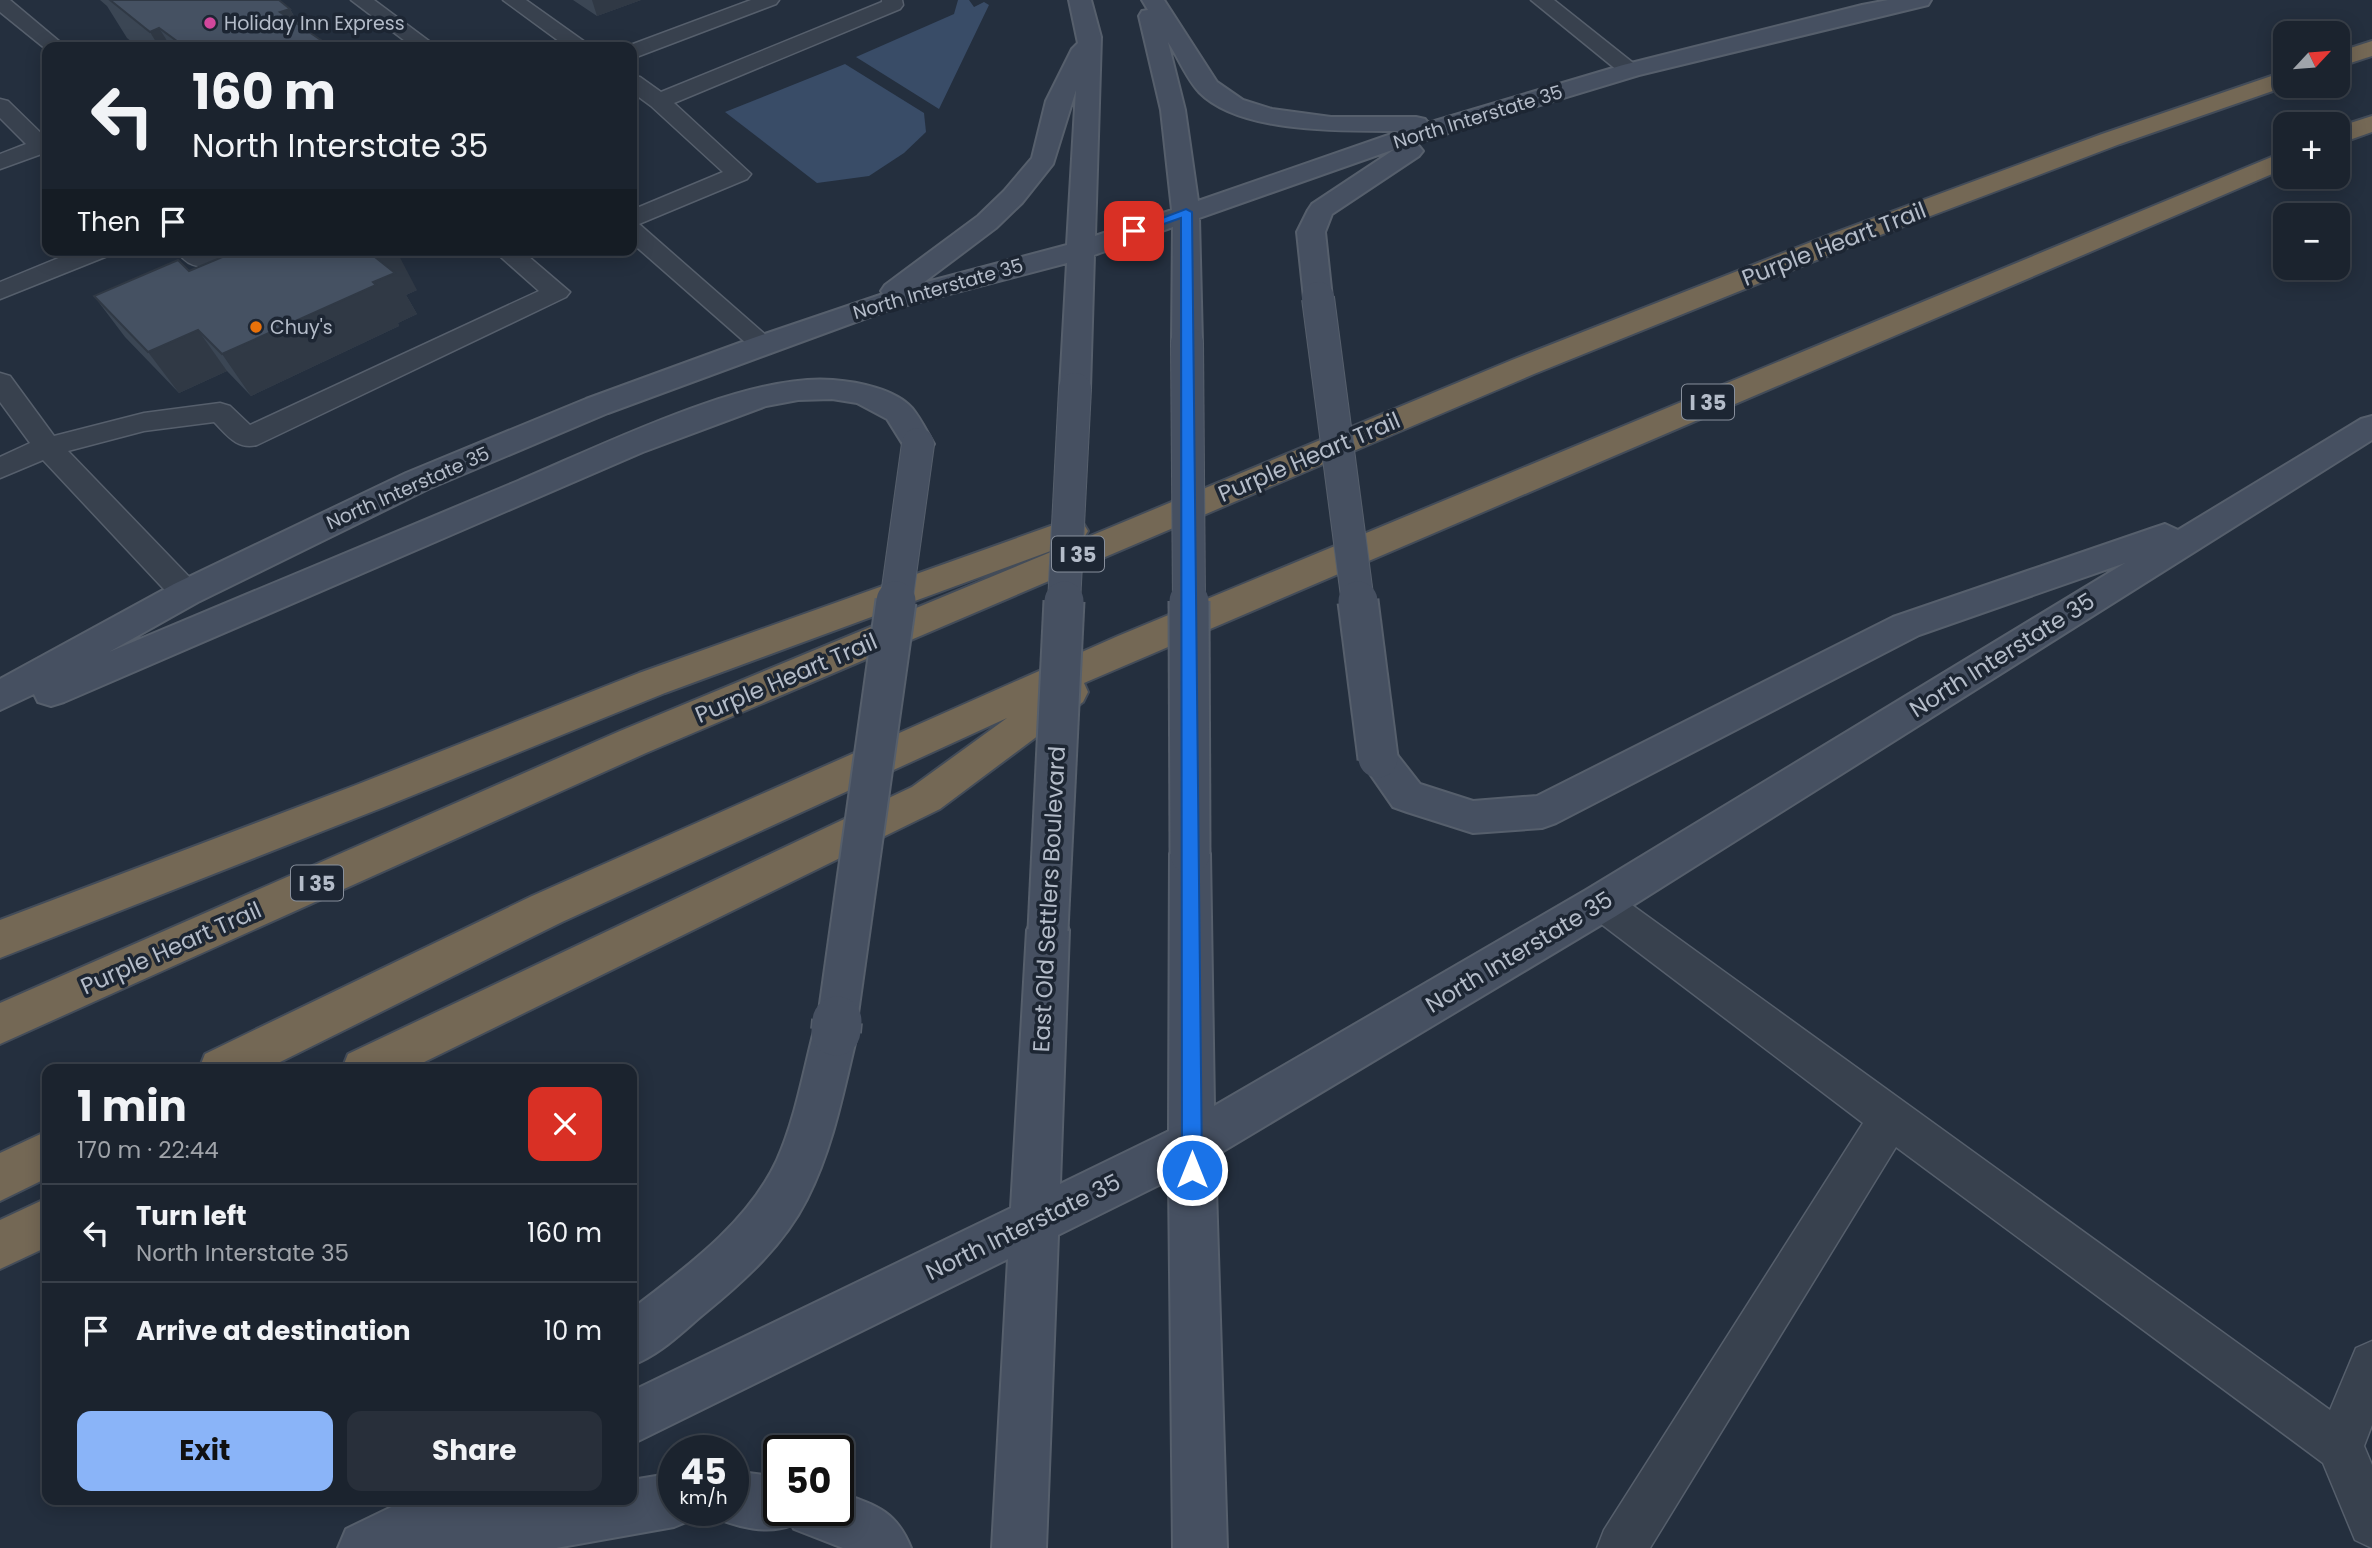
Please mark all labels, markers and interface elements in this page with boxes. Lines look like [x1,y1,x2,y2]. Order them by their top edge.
place label: Holiday Inn Express [224,10,405,37]
marker: Holiday Inn Express [202,15,218,31]
north arrow [2273,21,2350,98]
map controls [2273,21,2350,280]
text: 160 m [192,58,336,126]
icon: left [77,70,168,161]
street label: North Interstate 35 [1390,78,1566,156]
button: + [2273,112,2350,189]
text: North Interstate 35 [192,123,488,168]
street label: Purple Heart Trail [1737,194,1931,294]
pin [1104,201,1164,261]
icon: arrive [154,203,192,241]
button: − [2273,203,2350,280]
text: Then [77,204,140,240]
icon: arrive [1115,212,1153,250]
street label: North Interstate 35 [850,252,1026,326]
place label: Chuy's [270,314,333,341]
marker: Chuy's [248,319,264,335]
road number: I 35 [1682,384,1734,420]
street label: Purple Heart Trail [1213,404,1405,510]
street label: North Interstate 35 [322,440,494,536]
road number: I 35 [1052,536,1104,572]
street label: North Interstate 35 [1903,585,2101,725]
street label: Purple Heart Trail [690,625,882,731]
street label: East Old Settlers Boulevard [1025,745,1073,1053]
road number: I 35 [291,866,343,900]
street label: North Interstate 35 [1419,883,1619,1021]
street label: Purple Heart Trail [75,894,267,1002]
text: 1 min [77,1077,187,1136]
button: close [528,1087,602,1161]
position arrow [1155,1133,1229,1207]
text: 170 m · 22:44 [77,1134,219,1166]
street label: North Interstate 35 [920,1166,1126,1288]
text: Turn left [136,1198,247,1234]
icon: left [77,1214,115,1252]
text: 160 m [527,1215,602,1251]
text: North Interstate 35 [136,1237,349,1269]
icon: arrive [77,1312,115,1350]
text: Arrive at destination [136,1313,411,1349]
text: 10 m [544,1313,602,1349]
button: Exit [77,1411,333,1491]
button: Share [347,1411,602,1491]
speed limit sign: 50 [763,1435,854,1526]
text: 45 [680,1447,727,1496]
text: km/h [680,1485,727,1510]

